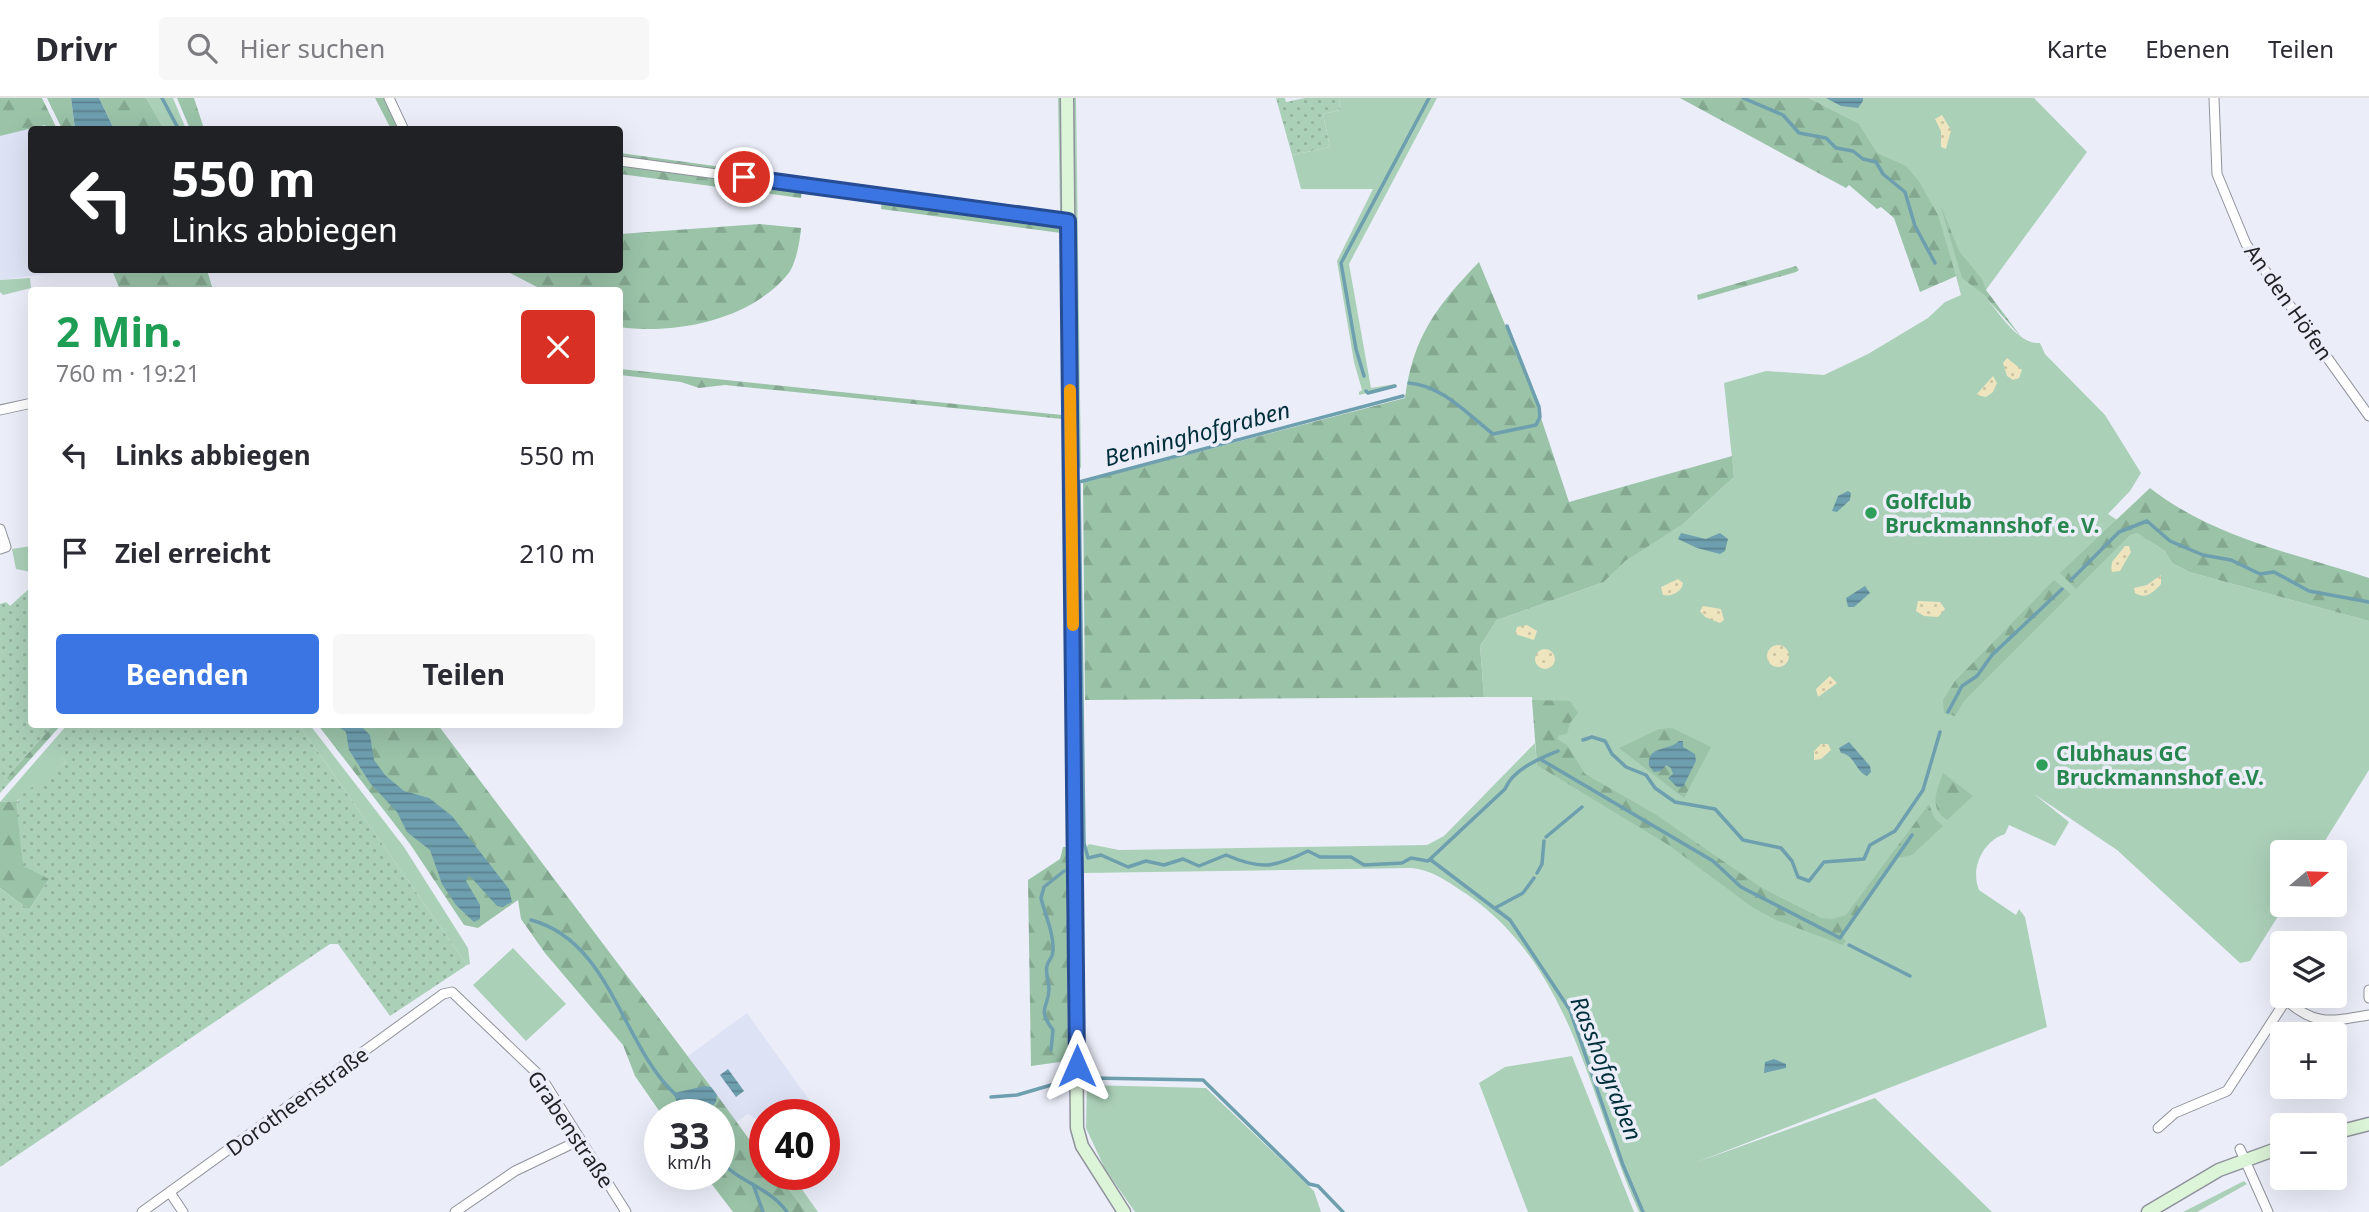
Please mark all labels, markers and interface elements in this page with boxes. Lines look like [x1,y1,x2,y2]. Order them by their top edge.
search box [159,17,649,80]
text: Drivr [35,26,117,71]
icon: search [183,29,221,67]
text: Hier suchen [239,30,385,66]
text: Karte [2047,32,2107,65]
text: Ebenen [2145,32,2230,65]
text: Teilen [2268,32,2334,65]
text: 550 m [171,145,316,211]
pin [714,147,774,207]
icon: left [56,154,147,245]
icon: arrive [725,158,763,196]
text: Links abbiegen [171,208,398,251]
street label: An den Höfen [2239,239,2339,365]
text: 2 Min. [56,302,182,359]
button: close [521,310,595,384]
text: 760 m · 19:21 [56,357,200,389]
water label: Benninghofgraben [1100,393,1294,473]
icon: left [56,436,94,474]
text: Links abbiegen [115,437,311,473]
text: 550 m [519,437,595,473]
place label: Golfclub Bruckmannshof e. V. [1885,487,2100,539]
marker: Golfclub Bruckmannshof e. V. [1863,505,1879,521]
icon: arrive [56,534,94,572]
text: Ziel erreicht [115,535,271,571]
text: 210 m [519,535,595,571]
button: Beenden [56,634,319,714]
button: Teilen [333,634,595,714]
place label: Clubhaus GC Bruckmannshof e.V. [2056,739,2264,791]
marker: Clubhaus GC Bruckmannshof e.V. [2034,757,2050,773]
north arrow [2270,840,2347,917]
map controls [2270,840,2347,1190]
button: layers [2270,931,2347,1008]
water label: Rasshofgraben [1564,991,1650,1145]
button: + [2270,1022,2347,1099]
position arrow [1040,1029,1114,1103]
street label: Dorotheenstraße [220,1040,374,1162]
street label: Grabenstraße [521,1065,621,1193]
speed limit sign: 40 [749,1099,840,1190]
text: 33 [669,1112,710,1159]
button: − [2270,1113,2347,1190]
text: km/h [667,1150,712,1174]

